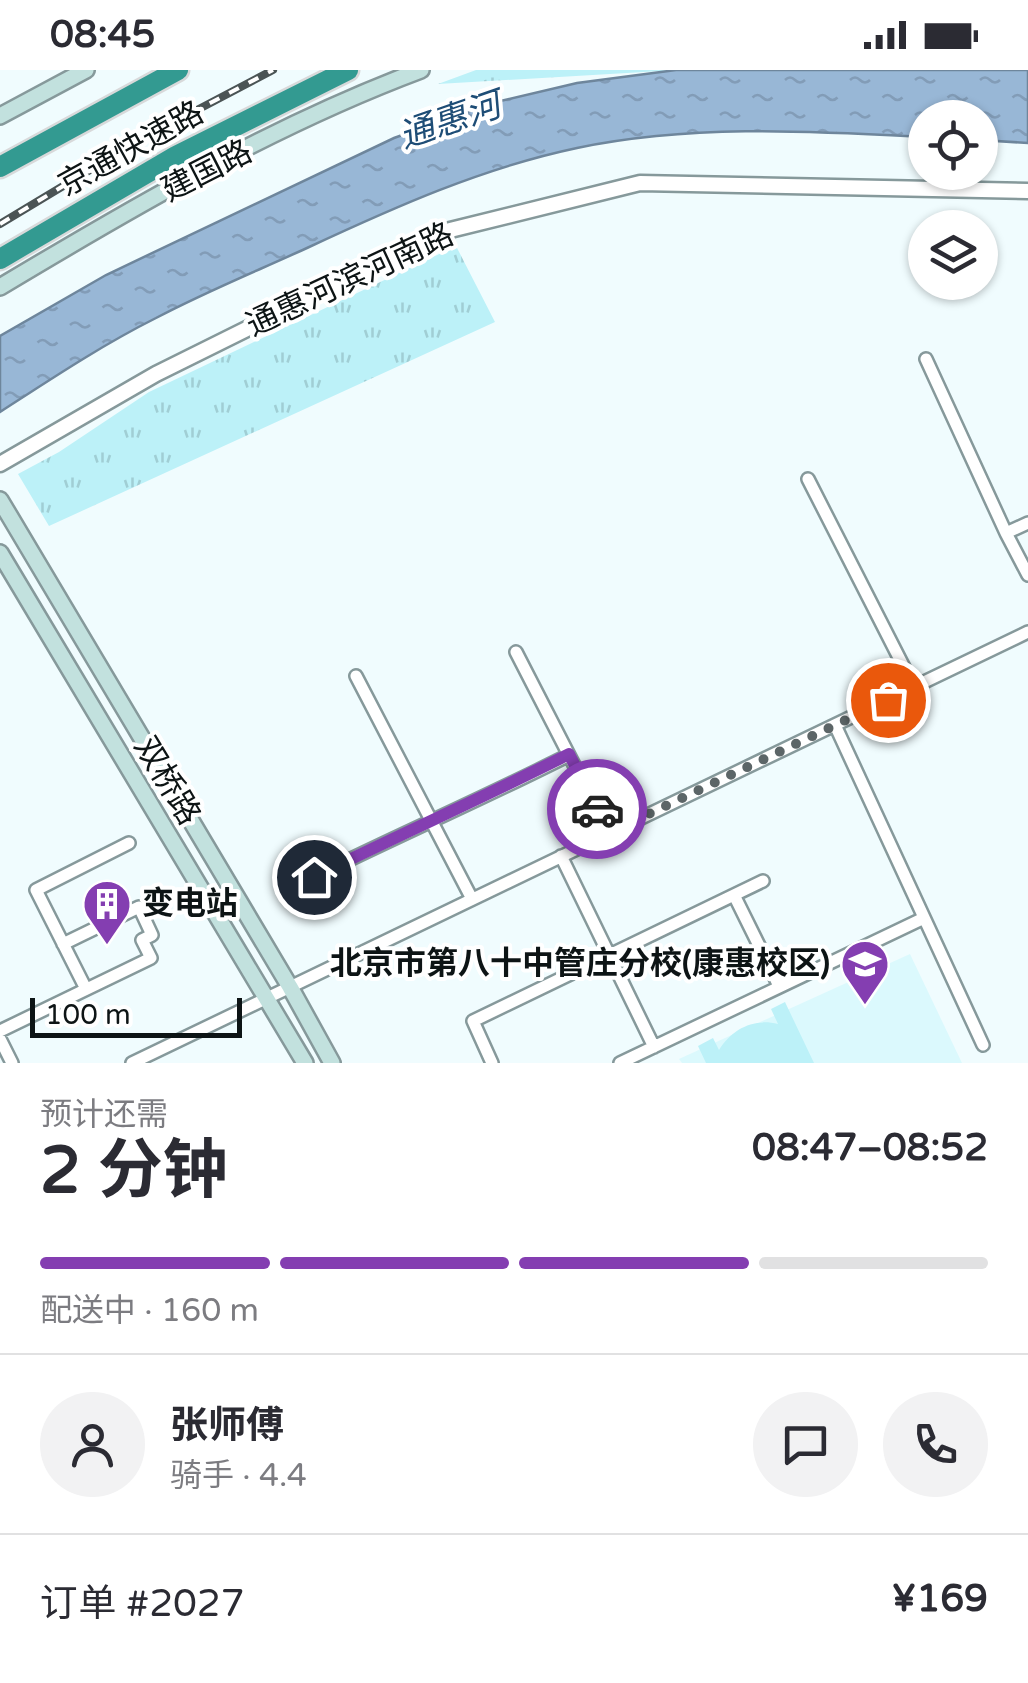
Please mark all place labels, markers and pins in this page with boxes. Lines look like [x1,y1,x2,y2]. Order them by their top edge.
pin [846,658,931,743]
pin [272,835,357,920]
building icon: 变电站 [81,878,133,946]
place label: 变电站 [142,885,238,923]
school or university icon: 北京市第八十中管庄分校(康惠校区) [839,938,891,1006]
place label: 北京市第八十中管庄分校(康惠校区) [330,945,830,983]

